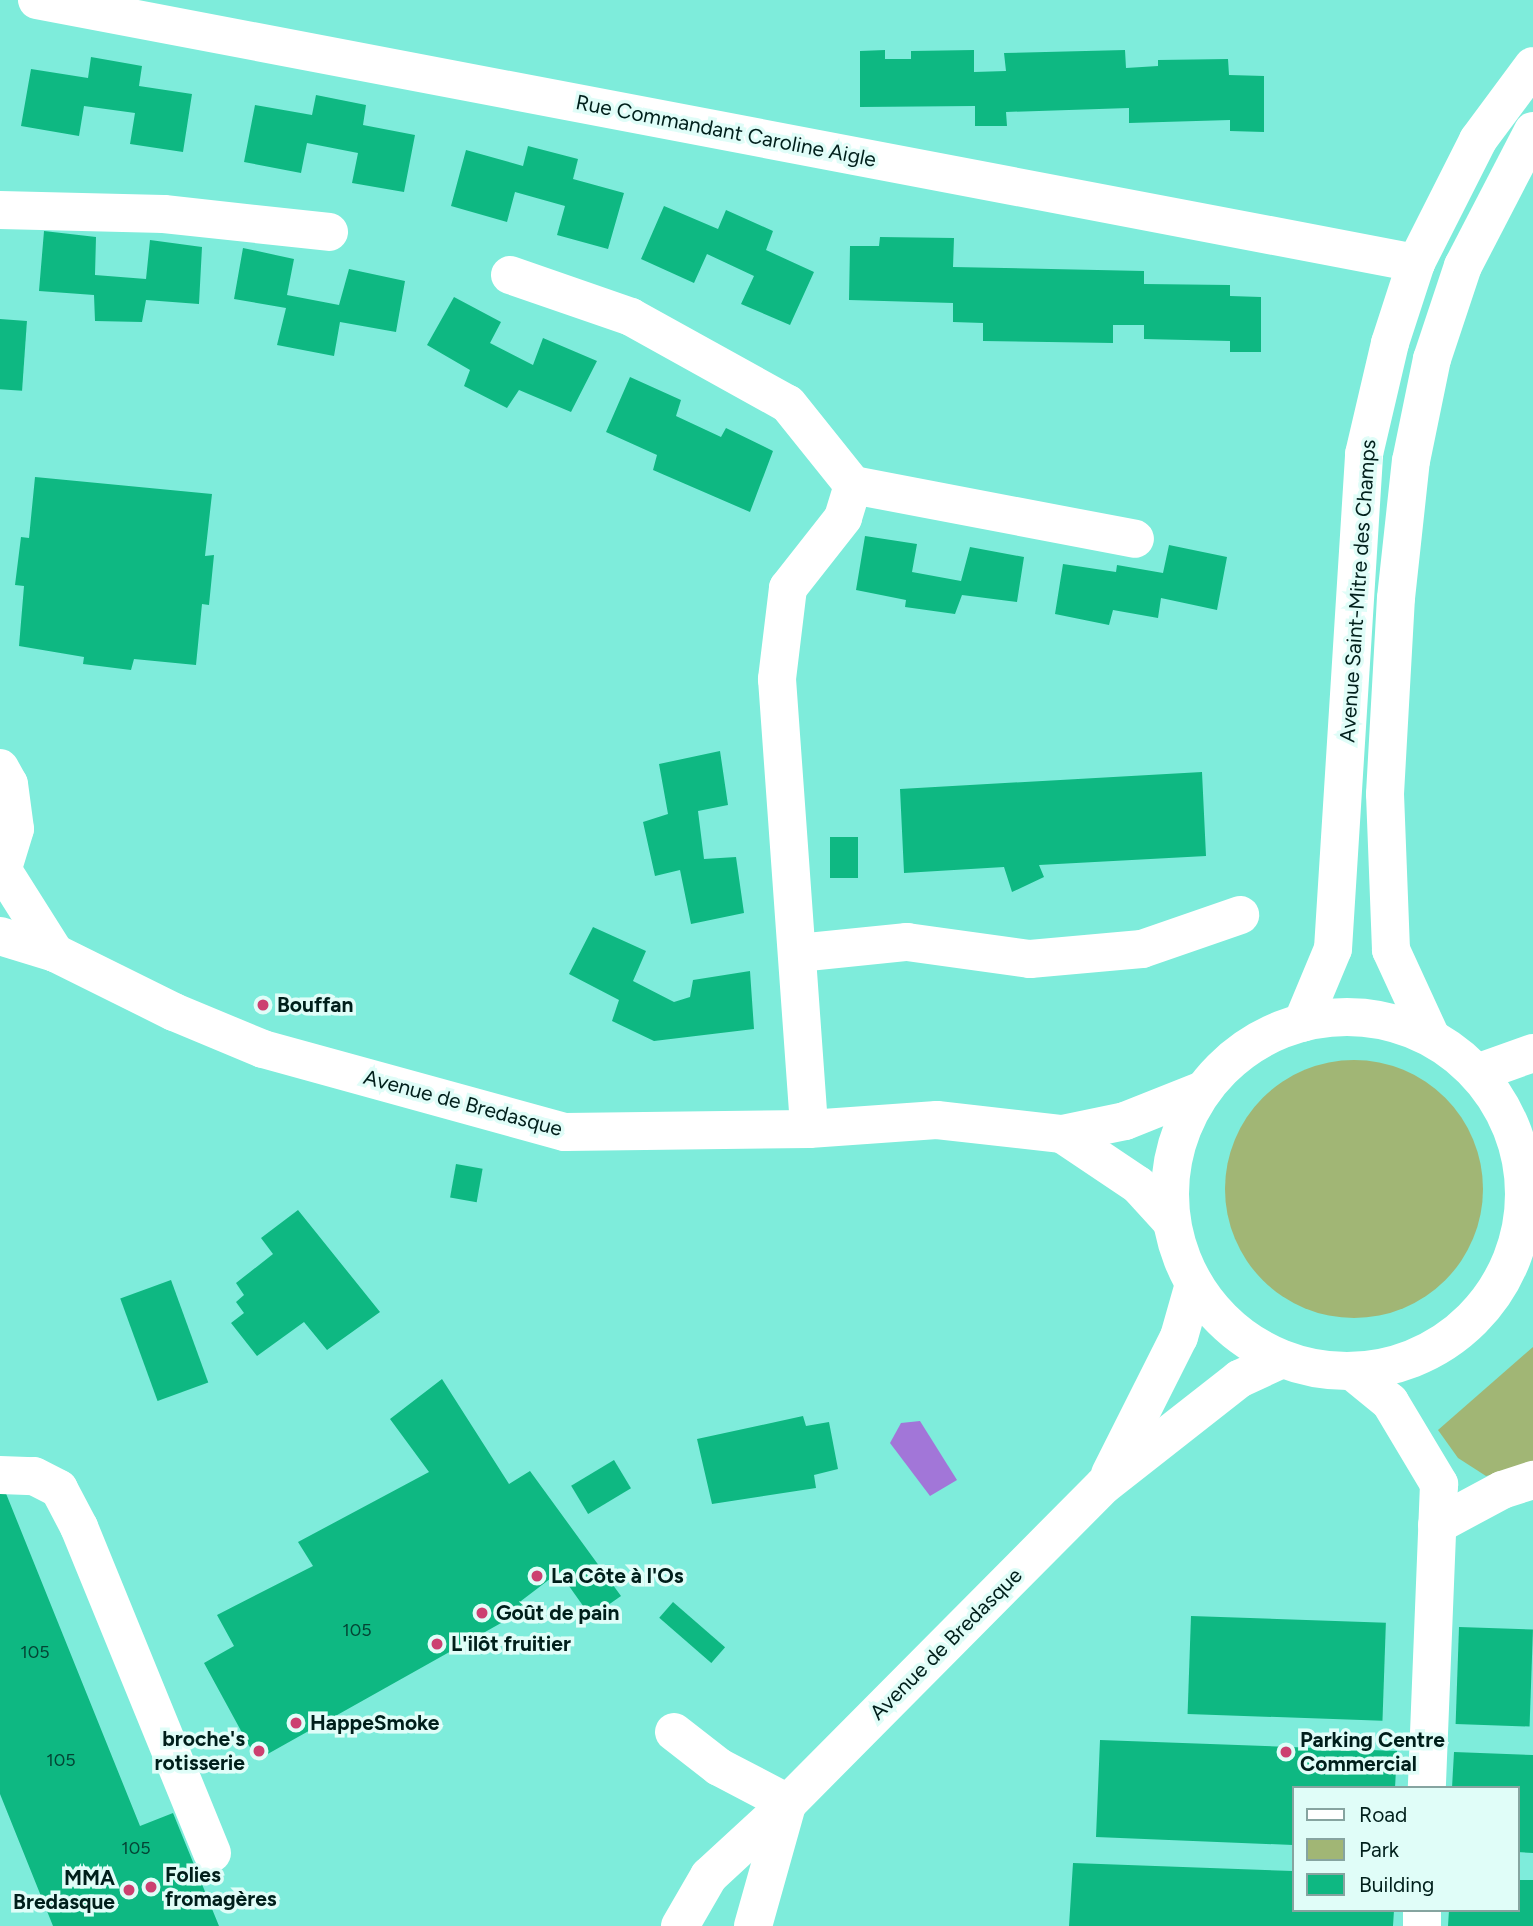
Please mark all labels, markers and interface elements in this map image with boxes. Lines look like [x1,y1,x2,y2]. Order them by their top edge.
street label: Rue Commandant Caroline Aigle [574,89,878,173]
street label: Avenue Saint-Mitre des Champs [1335,439,1381,743]
place label: Bouffan [277,992,353,1018]
marker: Bouffan [255,997,271,1013]
street label: Avenue de Bredasque [361,1064,565,1142]
place label: La Côte à l'Os [551,1563,683,1589]
street label: Avenue de Bredasque [865,1563,1027,1725]
marker: La Côte à l'Os [529,1568,545,1584]
place label: Goût de pain [496,1600,620,1626]
marker: Goût de pain [474,1605,490,1621]
house number: 105 [342,1619,372,1641]
place label: L'ilôt fruitier [451,1631,571,1657]
marker: L'ilôt fruitier [429,1636,445,1652]
house number: 105 [20,1641,50,1663]
place label: HappeSmoke [310,1710,439,1736]
marker: HappeSmoke [288,1715,304,1731]
place label: broche's rotisserie [155,1726,245,1776]
place label: Parking Centre Commercial [1300,1727,1445,1777]
marker: broche's rotisserie [251,1743,267,1759]
marker: Parking Centre Commercial [1278,1744,1294,1760]
house number: 105 [46,1749,76,1771]
legend [1292,1786,1519,1912]
text: Road [1359,1802,1407,1827]
house number: 105 [121,1837,151,1859]
text: Park [1359,1837,1399,1862]
place label: Folies fromagères [165,1862,277,1912]
place label: MMA Bredasque [13,1865,115,1915]
text: Building [1359,1872,1434,1897]
marker: Folies fromagères [143,1879,159,1895]
marker: MMA Bredasque [121,1882,137,1898]

